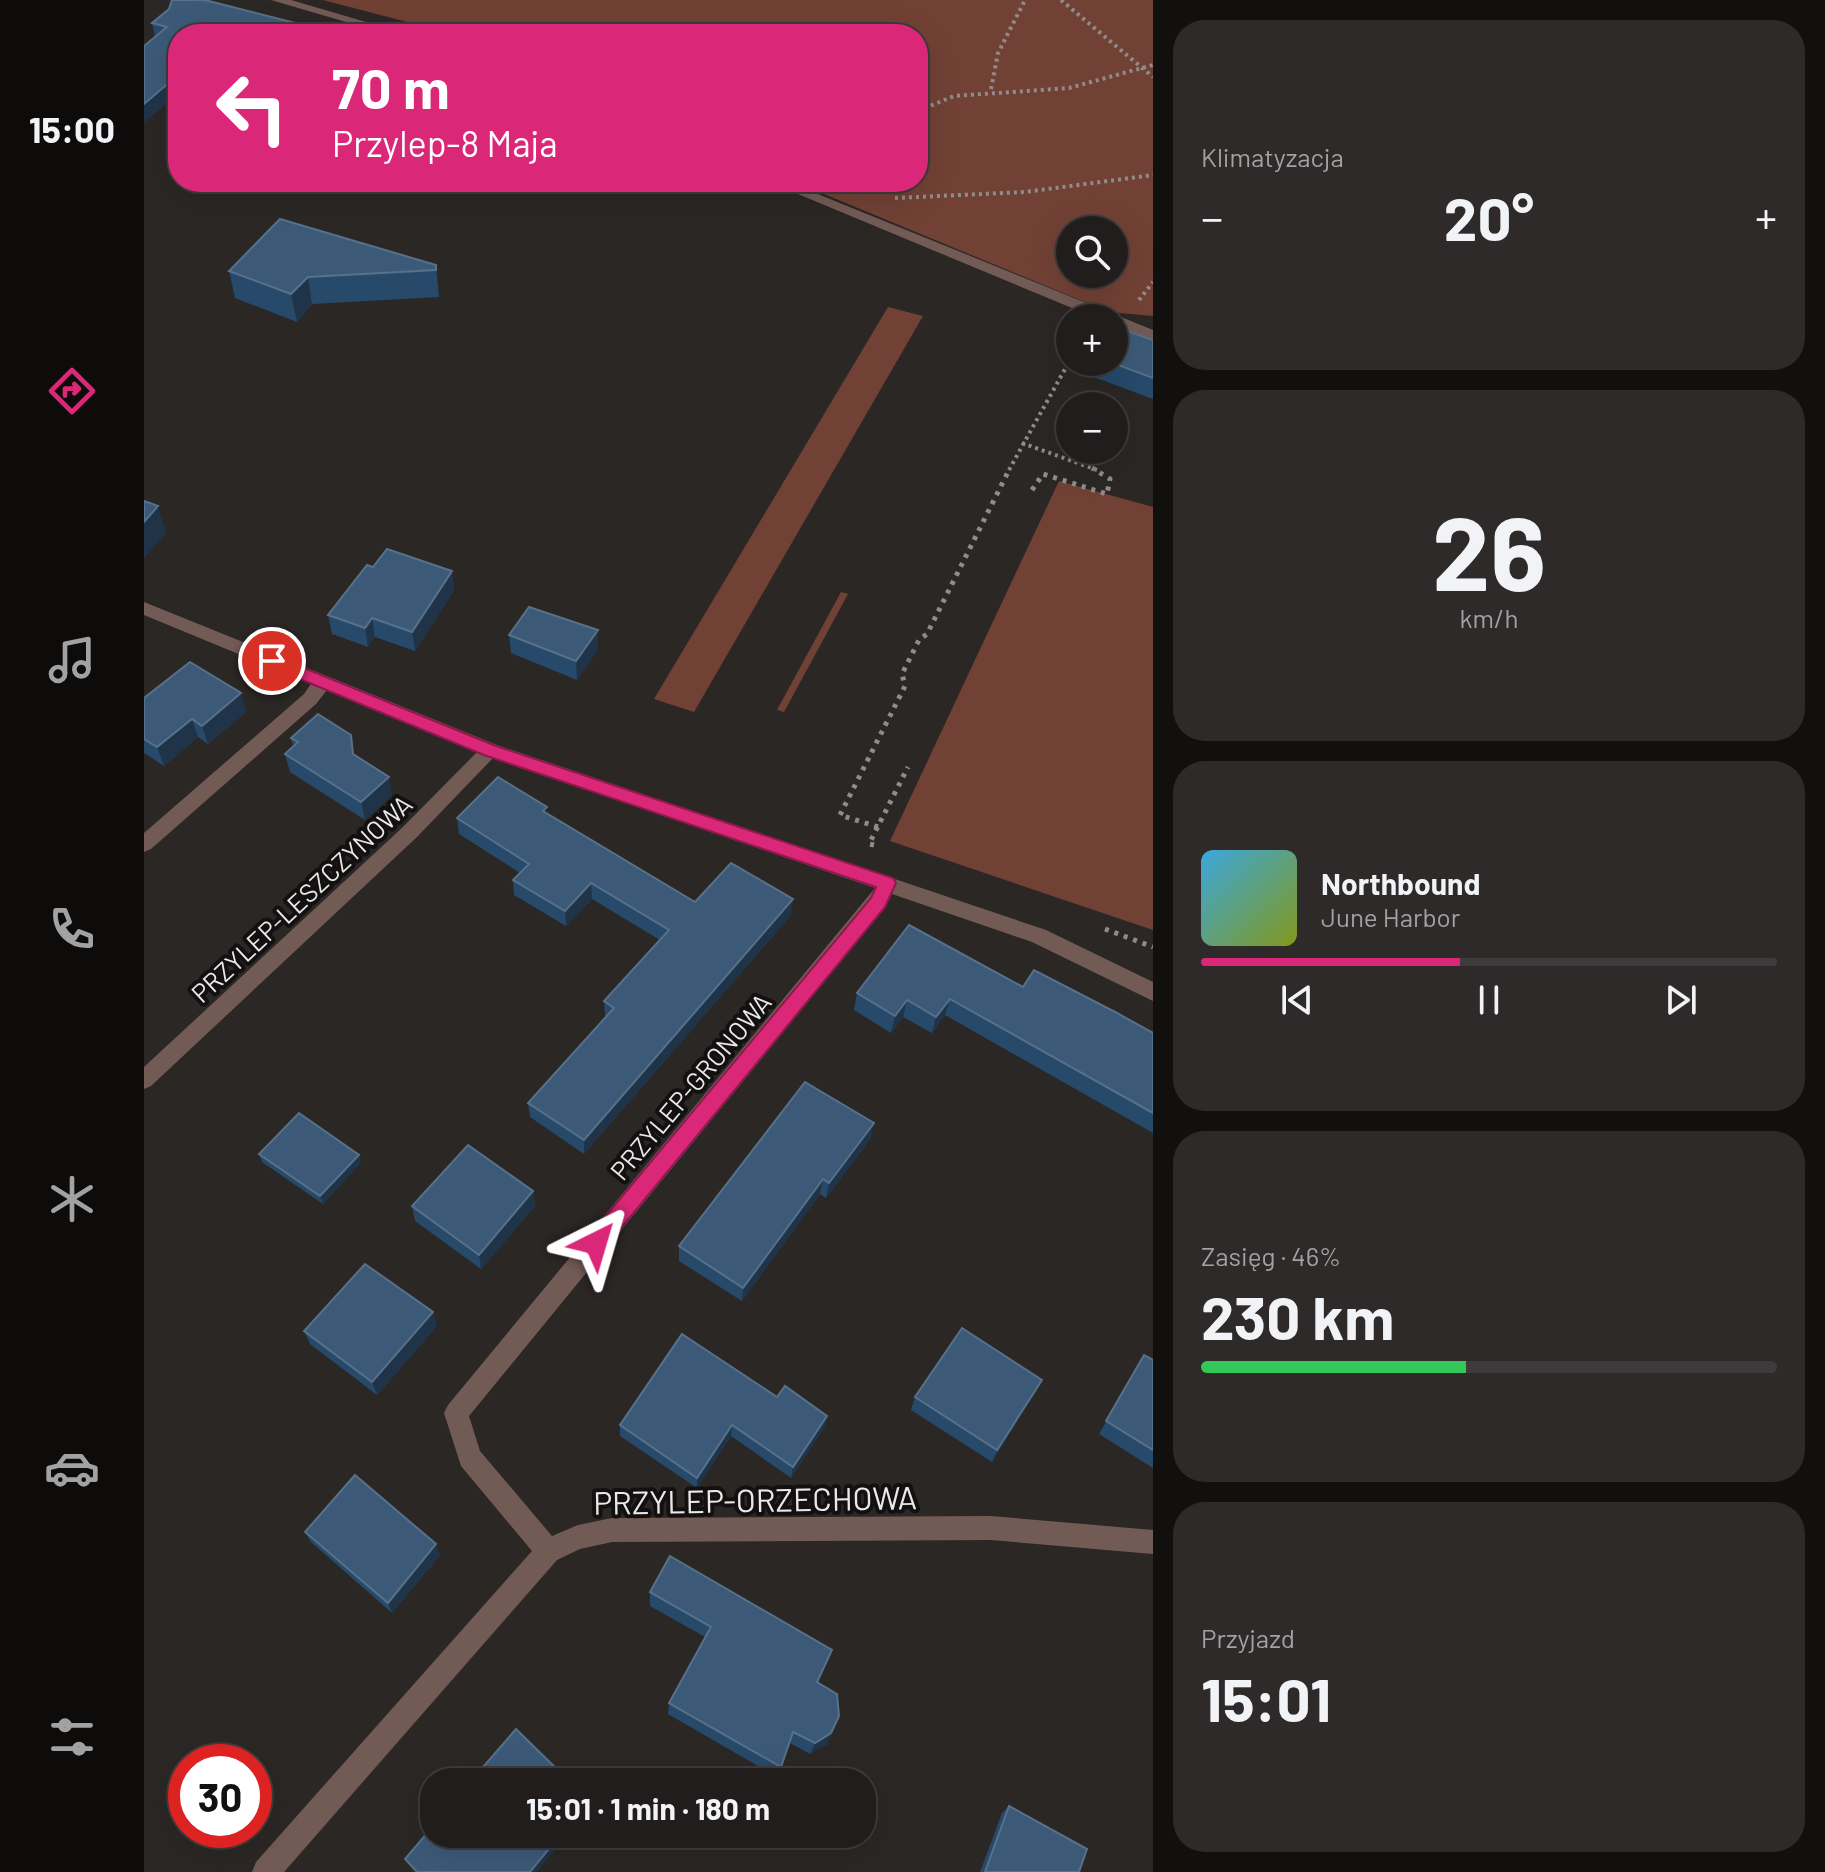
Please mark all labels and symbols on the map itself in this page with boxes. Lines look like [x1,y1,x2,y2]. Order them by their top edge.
pin [238,627,306,695]
street label: PRZYLEP-LESZCZYNOWA [184,788,418,1008]
street label: PRZYLEP-GRONOWA [603,986,777,1186]
position arrow [554,1201,638,1285]
street label: PRZYLEP-ORZECHOWA [593,1477,917,1521]
speed limit sign: 30 [168,1744,272,1848]

